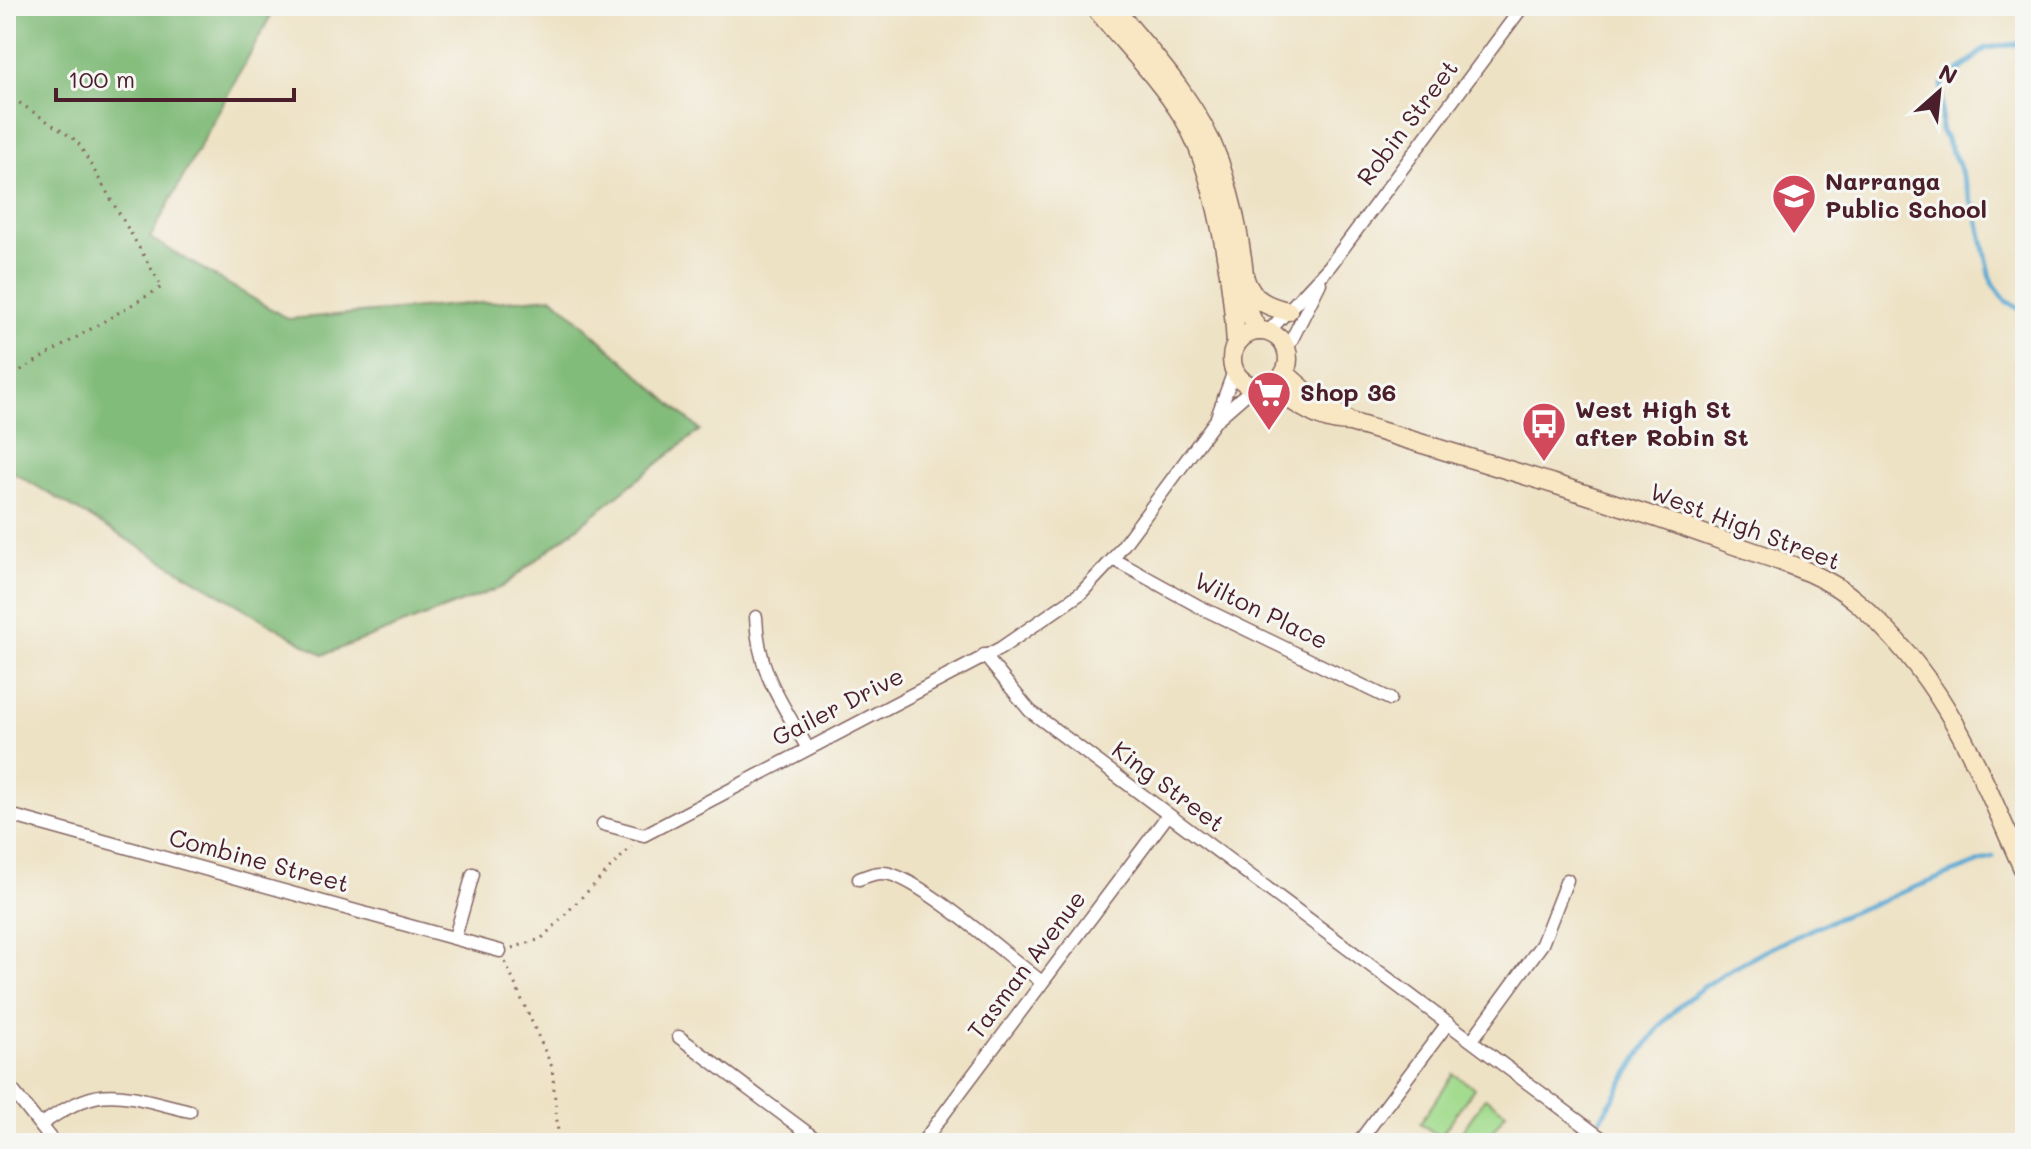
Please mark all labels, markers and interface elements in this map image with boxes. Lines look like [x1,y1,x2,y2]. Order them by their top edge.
scale bar [56,52,294,102]
north arrow [1899,52,1979,132]
street label: Robin Street [1349,53,1464,191]
text: N [1934,57,1962,90]
text: 100 m [68,63,135,94]
place label: Narranga Public School [1825,165,1987,224]
school or university icon: Narranga Public School [1770,172,1818,235]
supermarket icon: Shop 36 [1245,369,1293,432]
place label: Shop 36 [1300,376,1396,407]
place label: West High St after Robin St [1575,393,1749,452]
bus stop icon: West High St after Robin St [1520,400,1568,463]
street label: West High Street [1646,475,1845,576]
street label: Wilton Place [1190,564,1334,655]
street label: Gailer Drive [766,659,909,752]
street label: King Street [1106,733,1231,838]
street label: Combine Street [166,821,353,899]
street label: Tasman Avenue [960,884,1092,1045]

